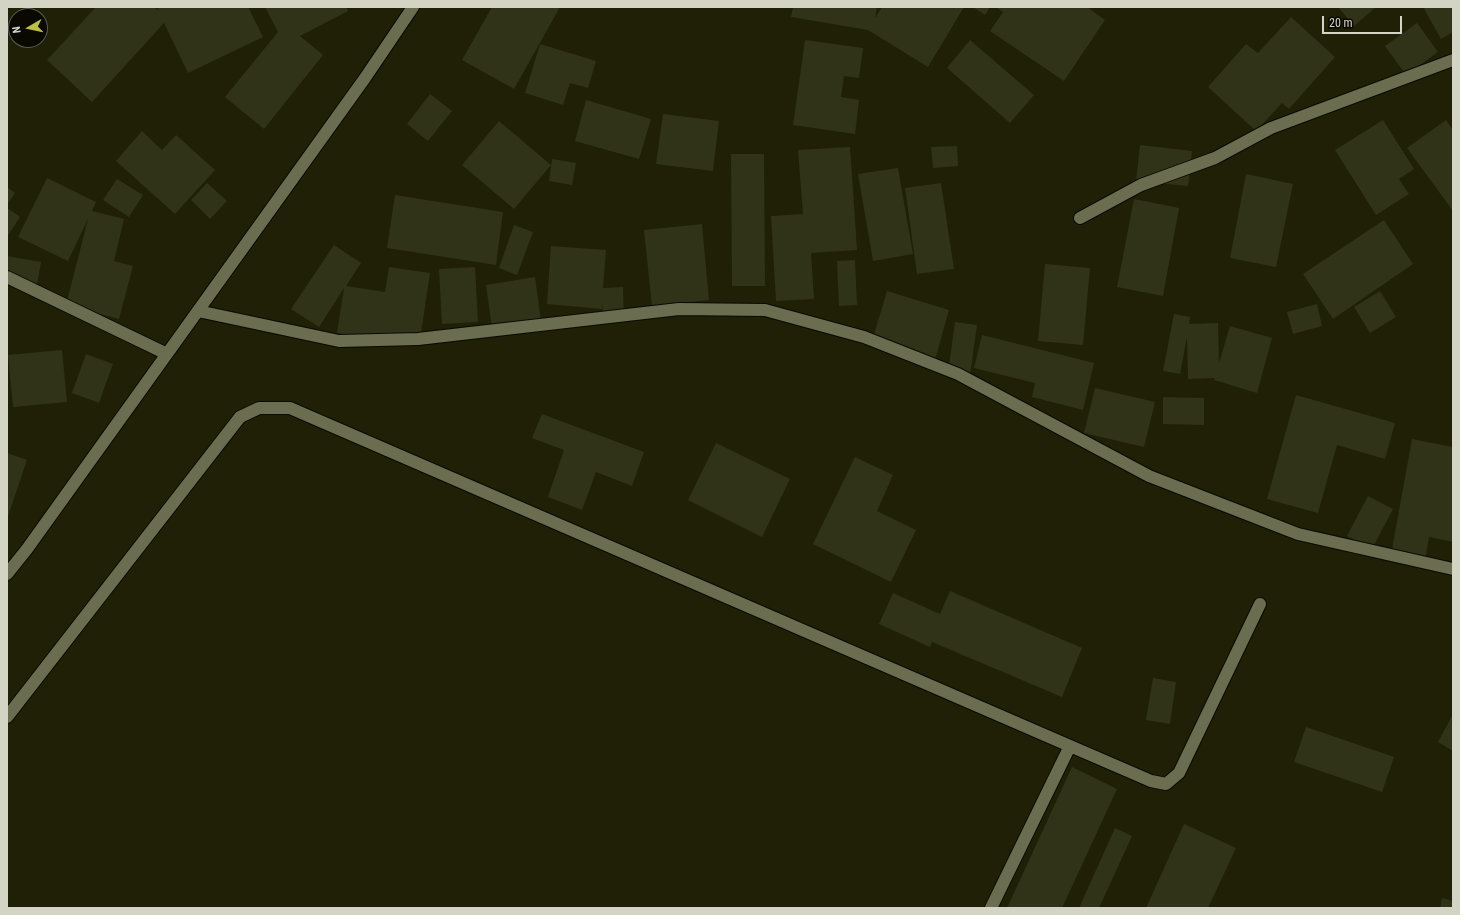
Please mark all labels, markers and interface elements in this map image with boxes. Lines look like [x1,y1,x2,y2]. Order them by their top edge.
north arrow [8,8,48,48]
scale bar [1324,8,1404,34]
text: 20 m [1329,16,1353,30]
text: N [10,25,24,34]

